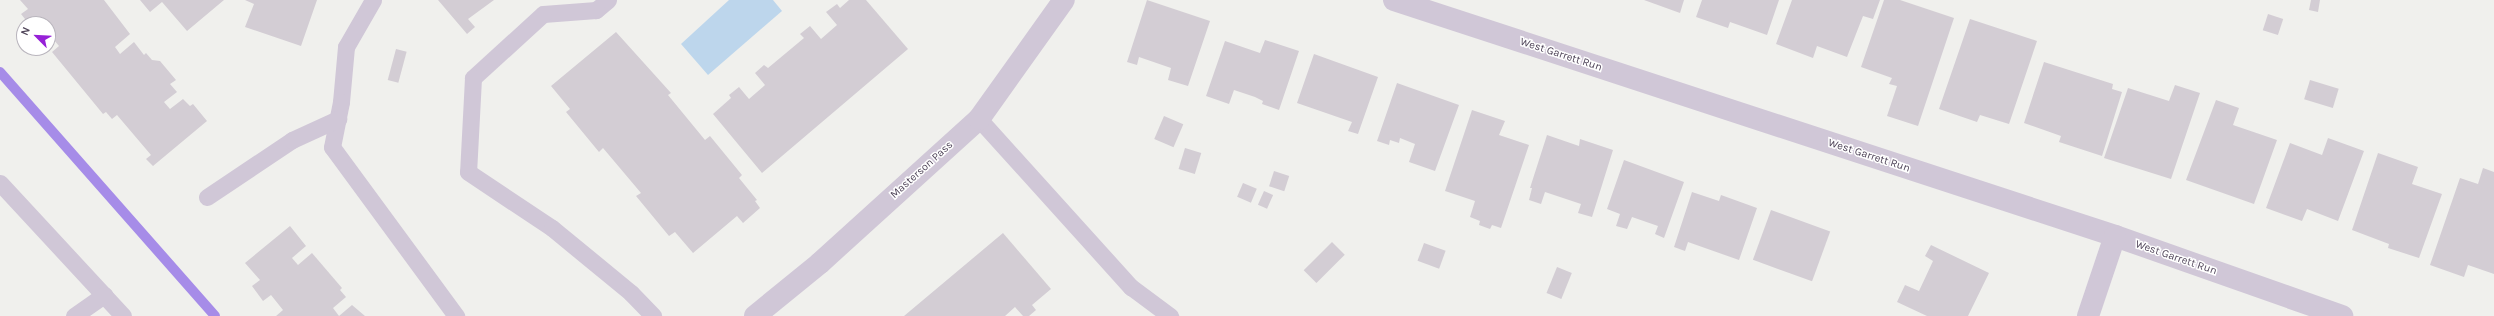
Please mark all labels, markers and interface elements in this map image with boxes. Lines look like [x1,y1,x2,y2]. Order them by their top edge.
north arrow [16,16,56,56]
text: N [18,25,33,38]
street label: West Garrett Run [1518,36,1604,74]
street label: West Garrett Run [1826,137,1912,175]
street label: Masterson Pass [888,138,956,202]
street label: West Garrett Run [2134,238,2218,278]

